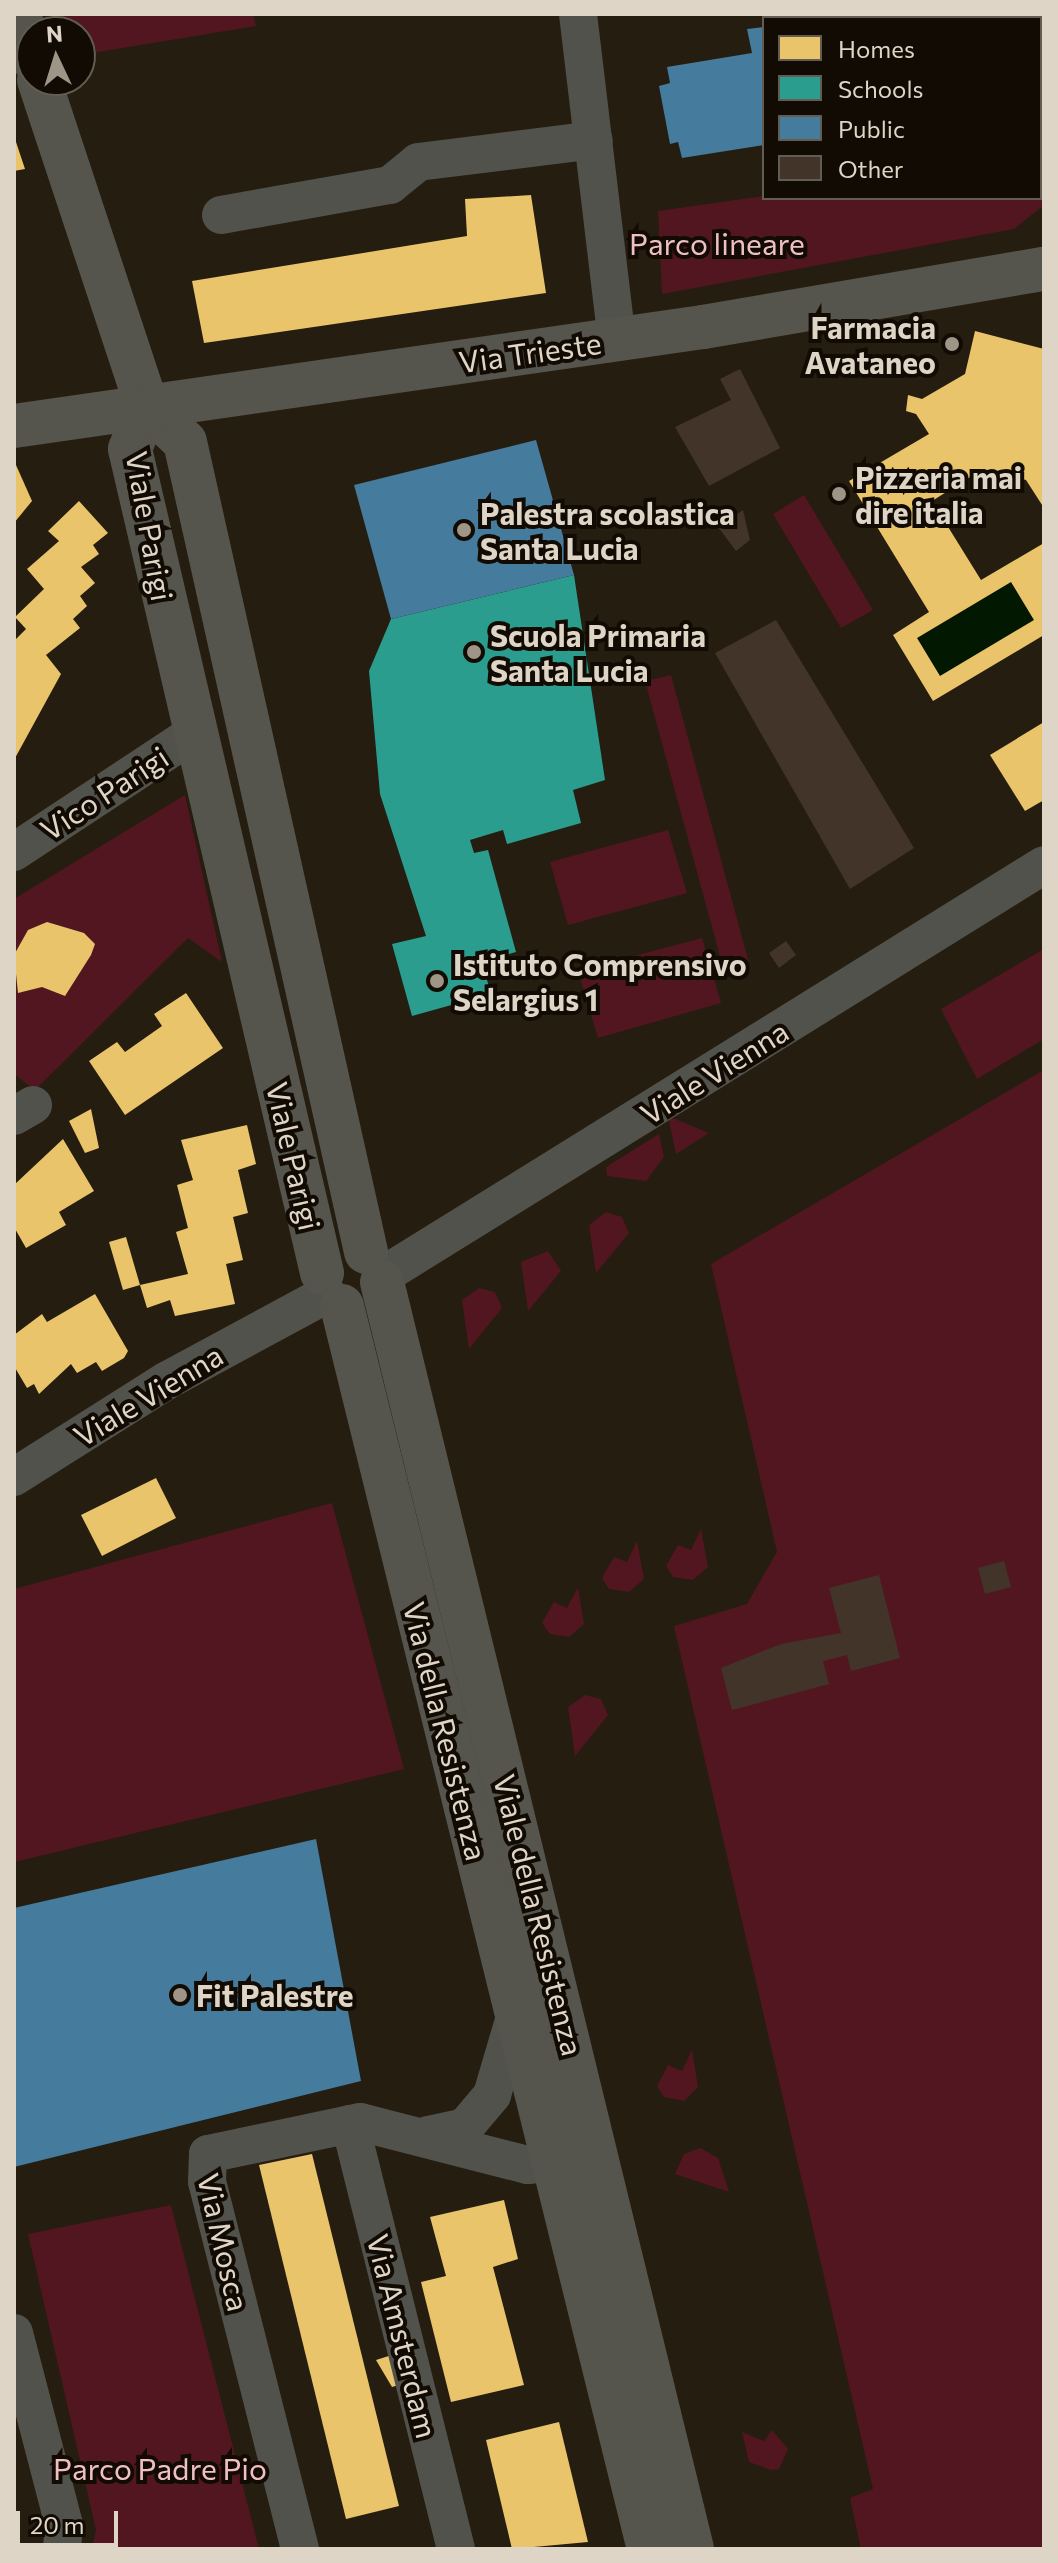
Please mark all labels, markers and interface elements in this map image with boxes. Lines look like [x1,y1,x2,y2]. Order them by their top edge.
north arrow [16,16,96,96]
legend [762,16,1042,200]
text: N [45,20,64,48]
text: Homes [838,34,915,63]
text: Schools [838,74,923,103]
text: Public [838,114,905,143]
text: Other [838,154,903,183]
park label: Parco lineare [629,225,805,261]
place label: Farmacia Avataneo [805,309,936,380]
street label: Via Trieste [456,324,604,380]
marker: Farmacia Avataneo [943,335,961,353]
street label: Viale Parigi [119,448,181,604]
place label: Pizzeria mai dire italia [855,459,1022,530]
marker: Pizzeria mai dire italia [830,485,848,503]
place label: Palestra scolastica Santa Lucia [480,495,735,566]
marker: Palestra scolastica Santa Lucia [455,521,473,539]
place label: Scuola Primaria Santa Lucia [490,617,706,688]
marker: Scuola Primaria Santa Lucia [465,643,483,661]
street label: Vico Parigi [33,738,175,848]
place label: Istituto Comprensivo Selargius 1 [453,946,747,1016]
marker: Istituto Comprensivo Selargius 1 [428,972,446,990]
street label: Viale Vienna [633,1012,795,1132]
street label: Viale Parigi [259,1078,329,1234]
street label: Viale Vienna [67,1336,229,1454]
street label: Via della Resistenza [396,1598,496,1864]
street label: Viale della Resistenza [487,1771,591,2059]
place label: Fit Palestre [196,1977,354,2013]
marker: Fit Palestre [171,1986,189,2004]
street label: Via Mosca [191,2170,257,2314]
street label: Via Amsterdam [360,2230,446,2442]
park label: Parco Padre Pio [53,2450,267,2486]
scale bar [20,2495,122,2545]
text: 20 m [30,2510,84,2539]

